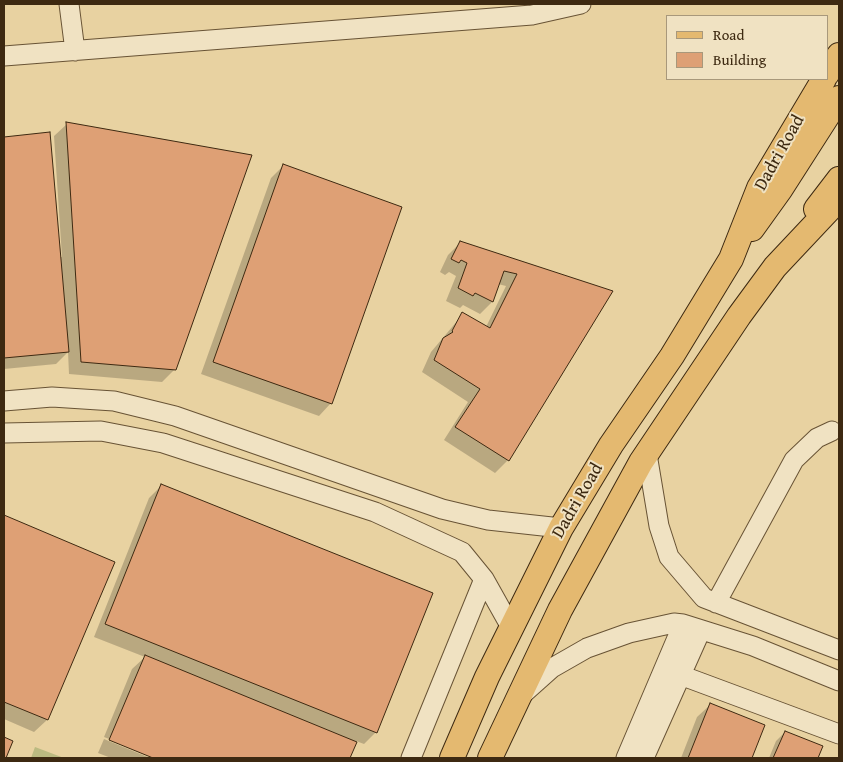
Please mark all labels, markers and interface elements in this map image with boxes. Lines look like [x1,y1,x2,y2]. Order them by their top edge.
legend [666,15,828,80]
text: Road [713,24,744,45]
text: Building [713,49,766,70]
street label: Dadri Road [750,111,810,195]
street label: Dadri Road [548,460,608,542]

